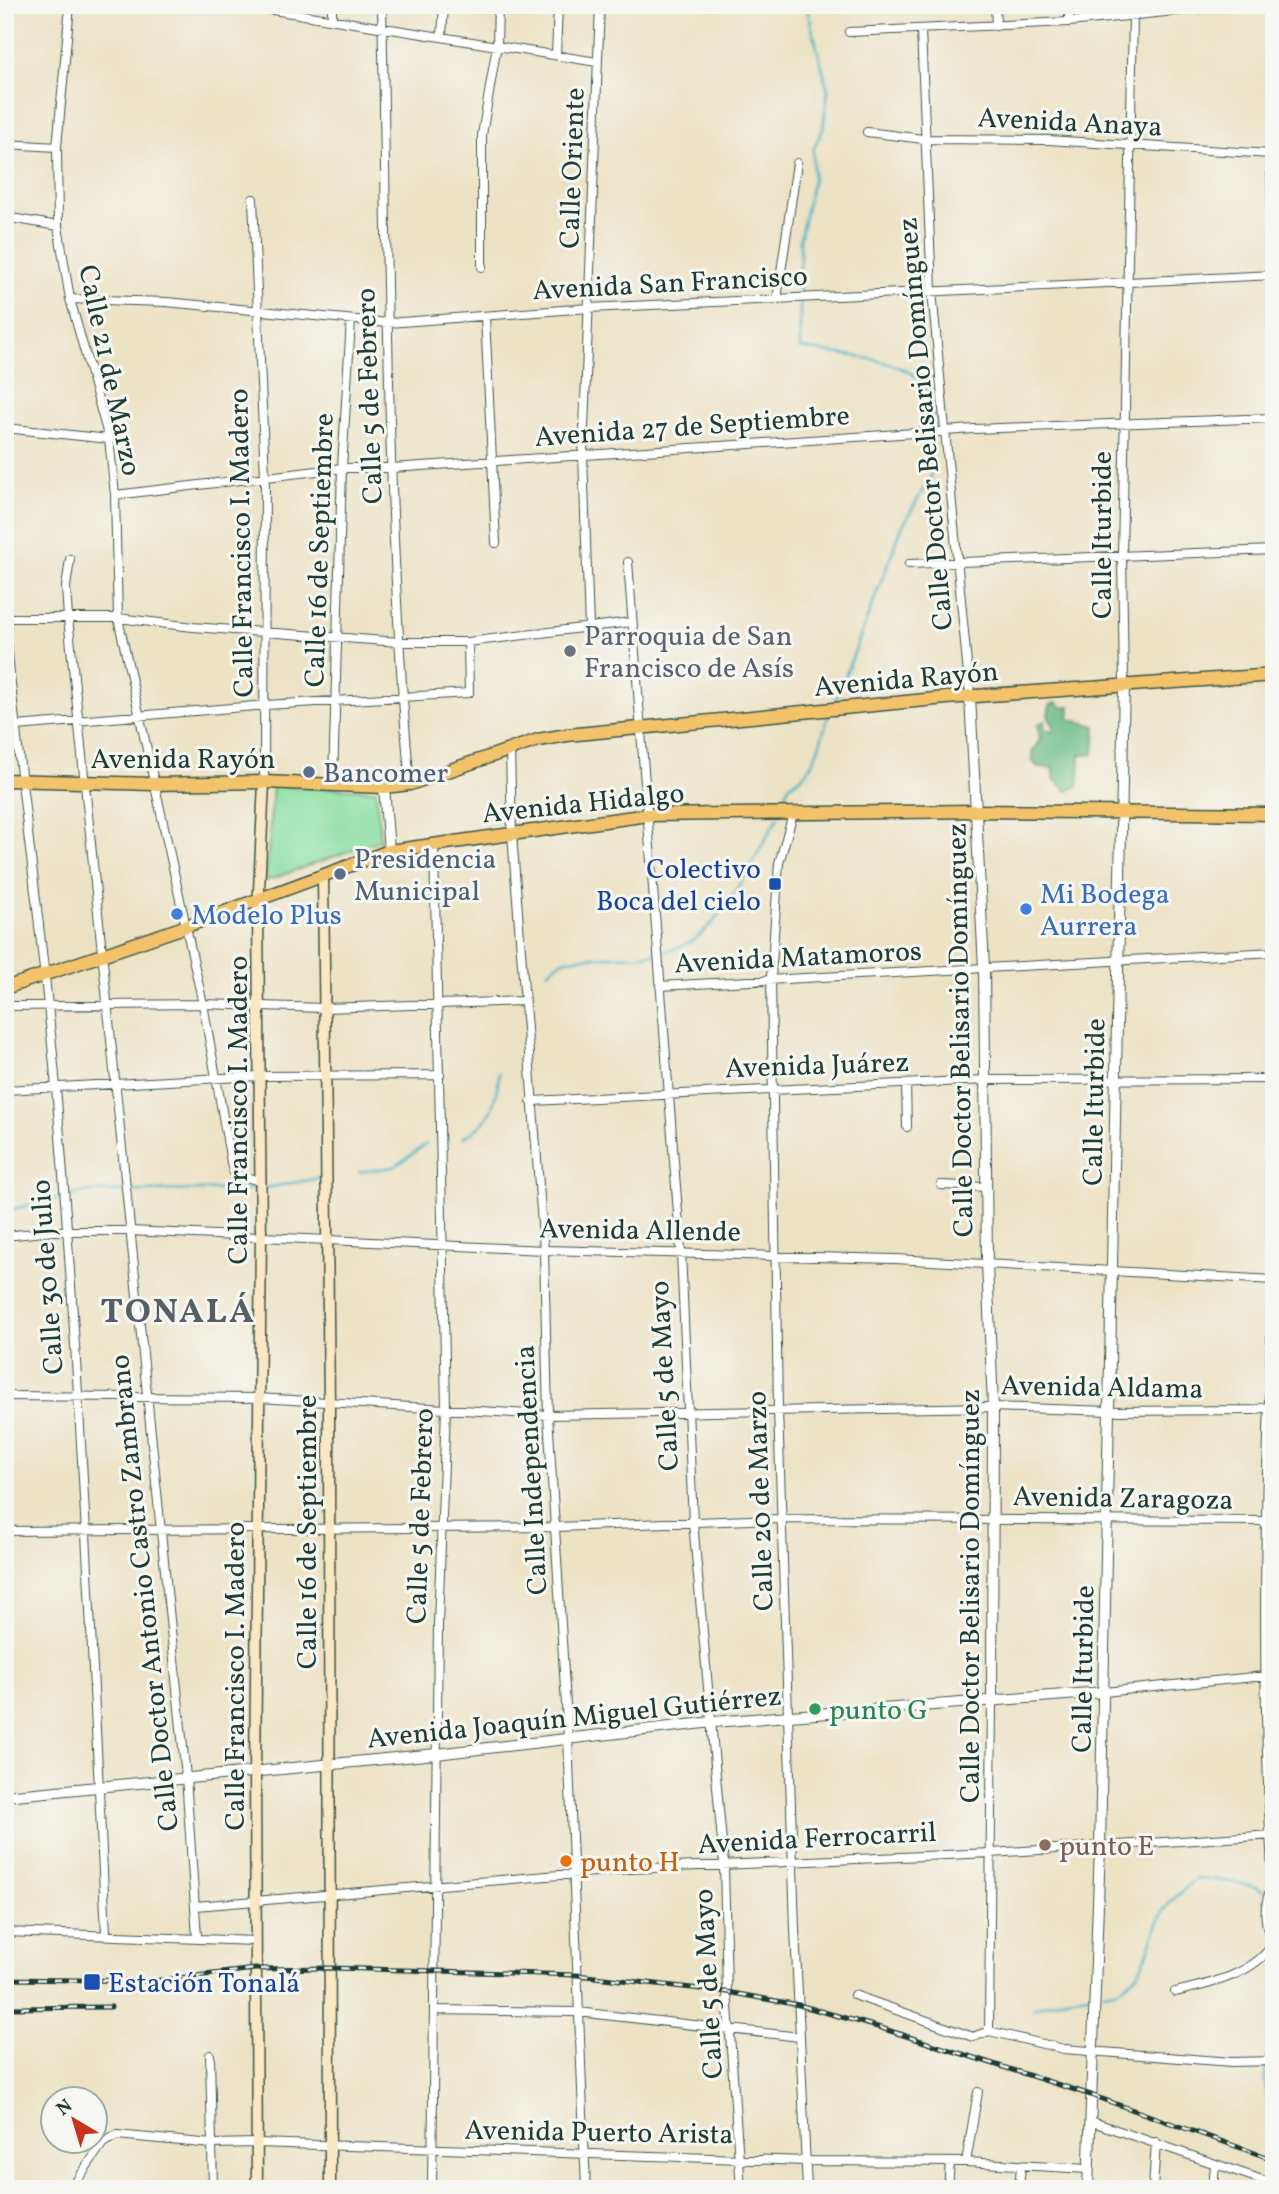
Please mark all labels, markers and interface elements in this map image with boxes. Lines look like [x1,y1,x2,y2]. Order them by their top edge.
street label: Calle Oriente [551,87,596,249]
street label: Avenida Anaya [977,99,1163,148]
street label: Calle Doctor Belisario Domínguez [889,216,964,632]
street label: Avenida San Francisco [531,258,809,311]
street label: Calle 21 de Marzo [67,261,150,480]
street label: Calle 5 de Febrero [347,287,394,505]
street label: Calle Francisco I. Madero [220,388,265,698]
street label: Avenida 27 de Septiembre [533,397,851,458]
street label: Calle 16 de Septiembre [296,412,345,688]
street label: Calle Iturbide [1084,451,1123,619]
place label: Parroquia de San Francisco de Asís [584,618,794,689]
marker: Parroquia de San Francisco de Asís [562,643,578,659]
street label: Avenida Rayón [812,653,1000,708]
street label: Avenida Rayón [90,741,276,780]
place label: Bancomer [323,755,449,794]
marker: Bancomer [301,764,317,780]
street label: Avenida Hidalgo [480,774,686,834]
street label: Calle Doctor Belisario Domínguez [938,823,985,1237]
place label: Presidencia Municipal [354,841,496,912]
place label: Colectivo Boca del cielo [596,851,761,922]
marker: Presidencia Municipal [332,866,348,882]
marker: Colectivo Boca del cielo [767,876,783,892]
place label: Mi Bodega Aurrera [1040,876,1170,947]
place label: Modelo Plus [191,897,342,936]
marker: Mi Bodega Aurrera [1018,901,1034,917]
marker: Modelo Plus [169,906,185,922]
street label: Avenida Matamoros [673,933,923,984]
street label: Calle Francisco I. Madero [220,956,259,1264]
street label: Calle Iturbide [1075,1018,1116,1186]
street label: Avenida Juárez [724,1044,910,1089]
street label: Calle 30 de Julio [22,1178,75,1376]
street label: Avenida Allende [539,1210,741,1253]
street label: Calle 5 de Mayo [641,1280,690,1472]
district label: TONALÁ [100,1289,256,1337]
street label: Calle Independencia [506,1344,559,1596]
street label: Calle Doctor Antonio Castro Zambrano [101,1352,190,1833]
street label: Avenida Aldama [1000,1367,1204,1410]
street label: Calle Doctor Belisario Domínguez [952,1389,991,1803]
street label: Calle 20 de Marzo [738,1390,785,1612]
street label: Calle 16 de Septiembre [289,1395,328,1669]
street label: Calle 5 de Febrero [398,1407,445,1625]
street label: Avenida Zaragoza [1012,1478,1234,1521]
street label: Calle Francisco I. Madero [217,1522,256,1830]
street label: Calle Iturbide [1064,1585,1105,1753]
street label: Avenida Joaquín Miguel Gutiérrez [365,1677,783,1760]
place label: punto G [829,1692,928,1731]
marker: punto G [807,1701,823,1717]
street label: Avenida Ferrocarril [697,1814,937,1865]
place label: punto E [1059,1828,1154,1867]
marker: punto E [1037,1837,1053,1853]
place label: punto H [580,1844,680,1883]
marker: punto H [558,1853,574,1869]
street label: Calle 5 de Mayo [685,1888,734,2080]
place label: Estación Tonalá [108,1965,300,2004]
marker: Estación Tonalá [82,1972,102,1992]
north arrow [38,2086,108,2156]
text: N [51,2094,78,2123]
street label: Avenida Puerto Arista [464,2112,734,2155]

